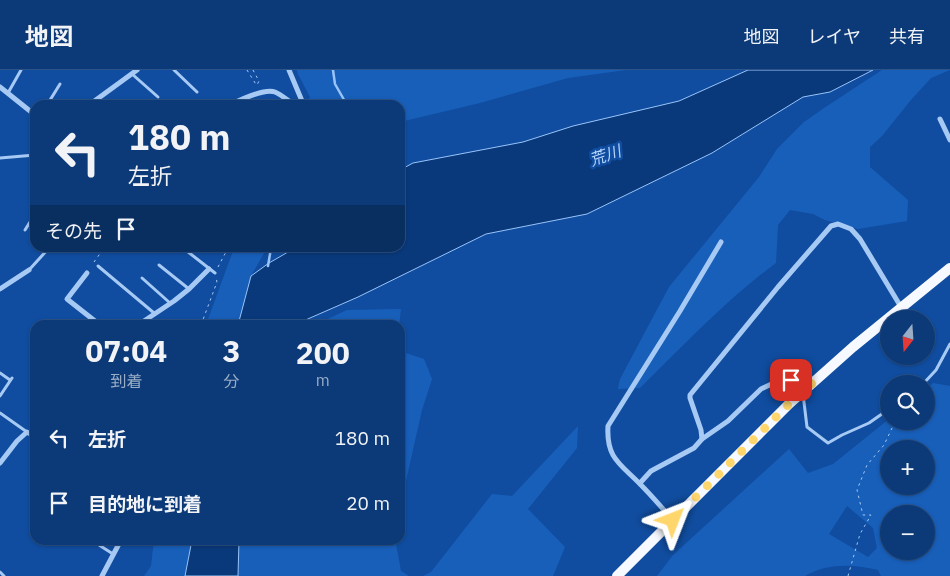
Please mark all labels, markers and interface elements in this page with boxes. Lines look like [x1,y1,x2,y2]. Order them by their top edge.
text: 地図 [25,20,73,52]
text: 地図 [744,25,780,48]
text: レイヤ [808,25,861,48]
text: 共有 [889,25,925,48]
text: 180 m [128,114,231,160]
icon: left [45,120,110,185]
water label: 荒川 [587,140,625,170]
text: 左折 [128,161,172,190]
icon: arrive [112,215,140,243]
text: その先 [45,219,102,243]
north arrow [880,310,935,365]
map controls [880,310,935,560]
text: 07:04 [85,331,167,370]
text: 3 [222,331,240,370]
text: 200 [296,333,350,372]
pin [770,359,812,401]
icon: arrive [777,366,805,394]
text: m [316,370,330,390]
text: 到着 [110,371,142,391]
text: 分 [223,371,239,391]
button: search [880,375,935,430]
icon: left [45,424,73,452]
text: 180 m [335,426,390,450]
text: 左折 [88,427,126,451]
button: + [880,440,935,495]
icon: arrive [45,489,73,517]
text: 20 m [346,491,390,515]
text: 目的地に到着 [88,492,202,516]
position arrow [646,493,698,545]
button: − [880,505,935,560]

